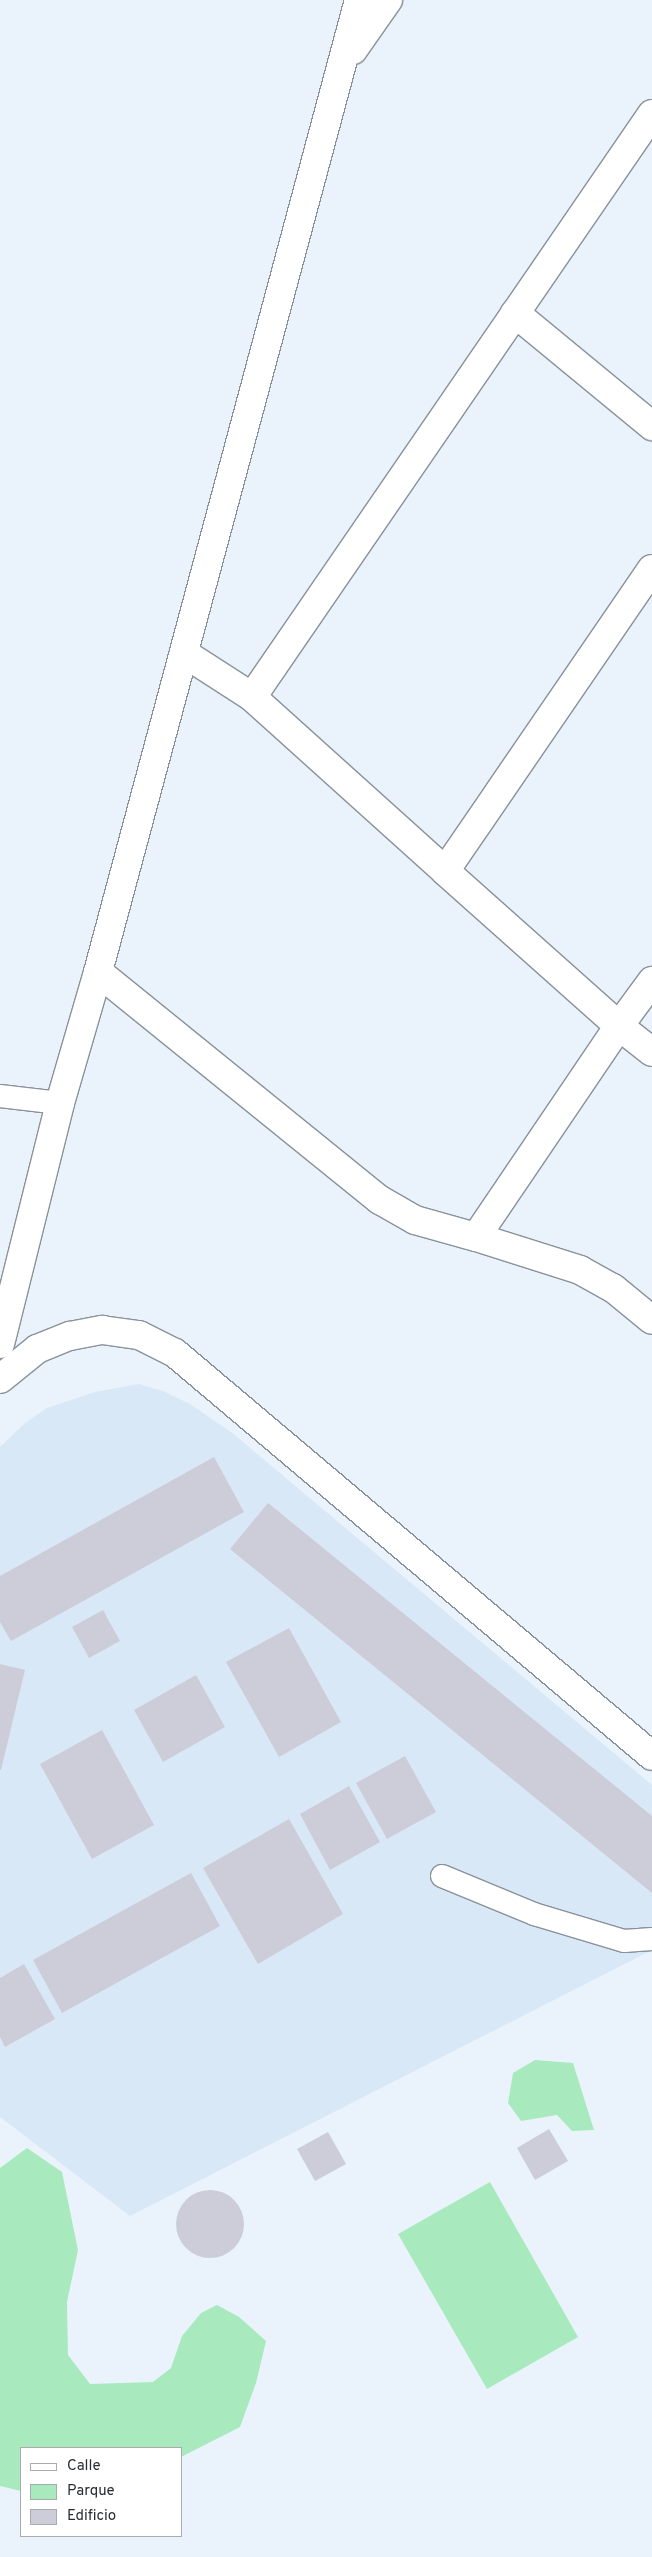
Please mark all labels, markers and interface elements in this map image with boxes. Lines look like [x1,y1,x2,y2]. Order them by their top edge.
legend [20,2447,182,2537]
text: Calle [67,2457,101,2476]
text: Parque [67,2482,115,2501]
text: Edificio [67,2507,116,2526]

